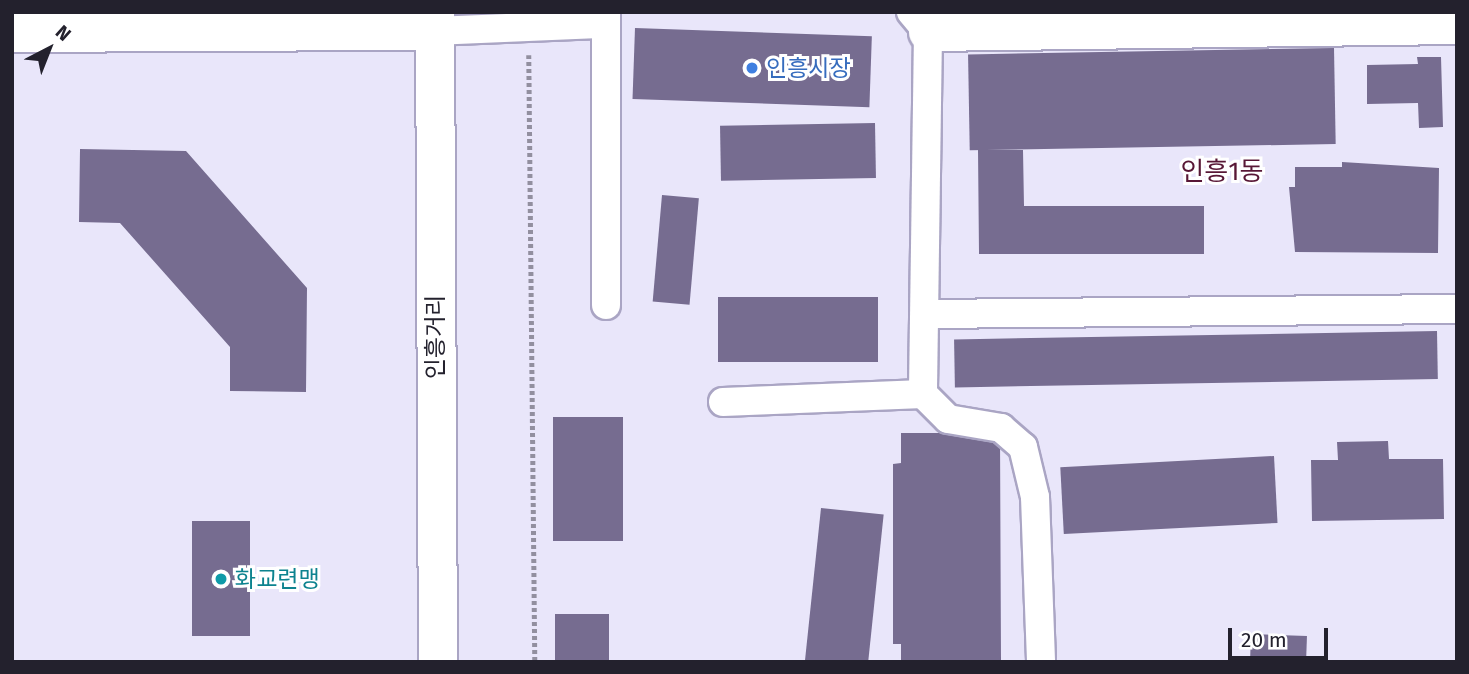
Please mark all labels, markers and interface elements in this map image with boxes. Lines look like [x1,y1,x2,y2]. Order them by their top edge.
north arrow [14,14,84,84]
text: N [51,20,76,46]
place label: 인흥시장 [766,54,851,82]
marker: 인흥시장 [744,60,760,76]
district label: 인흥1동 [1180,156,1264,188]
street label: 인흥거리 [421,295,449,379]
place label: 화교련맹 [235,565,320,593]
marker: 화교련맹 [213,571,229,587]
scale bar [1231,614,1331,658]
text: 20 m [1241,627,1287,653]

